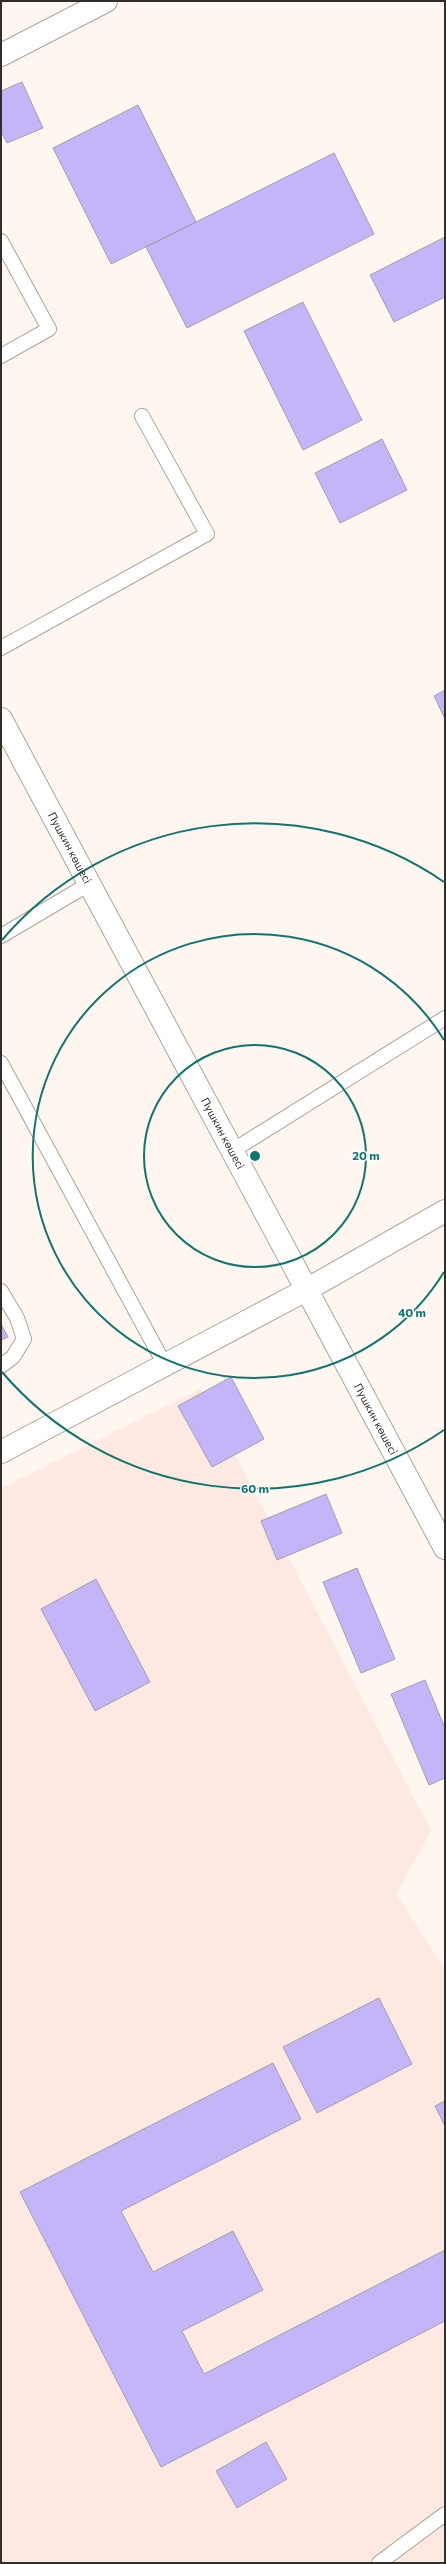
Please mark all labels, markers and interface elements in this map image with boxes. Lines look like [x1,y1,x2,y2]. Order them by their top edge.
street label: Пушкин көшесі [46,810,95,886]
street label: Пушкин көшесі [199,1095,248,1171]
text: 20 m [352,1148,380,1162]
centre of rings [248,1149,262,1163]
text: 40 m [398,1305,426,1319]
street label: Пушкин көшесі [352,1381,401,1457]
text: 60 m [241,1481,269,1495]

